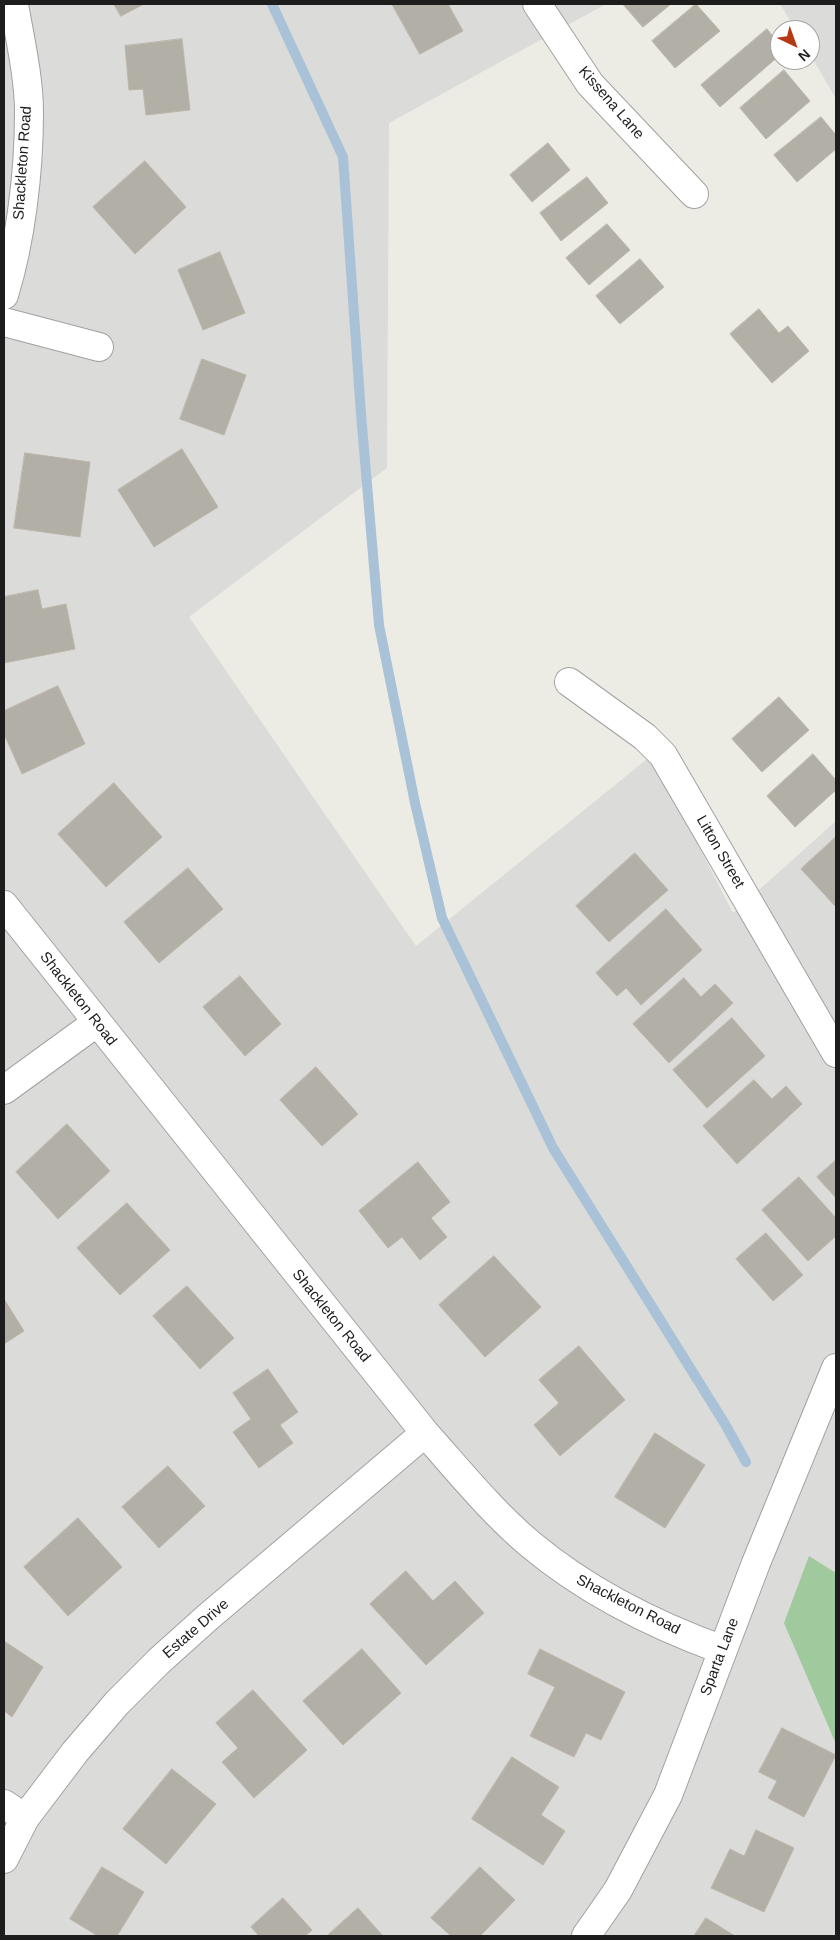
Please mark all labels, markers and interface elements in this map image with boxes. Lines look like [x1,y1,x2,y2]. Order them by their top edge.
north arrow [770,20,820,70]
text: N [795,46,813,65]
street label: Kissena Lane [574,63,648,143]
street label: Shackleton Road [10,105,36,221]
street label: Litton Street [692,812,748,892]
street label: Shackleton Road [36,948,120,1050]
street label: Shackleton Road [288,1266,374,1366]
street label: Shackleton Road [573,1571,683,1639]
street label: Estate Drive [159,1595,233,1663]
street label: Sparta Lane [697,1616,743,1698]

